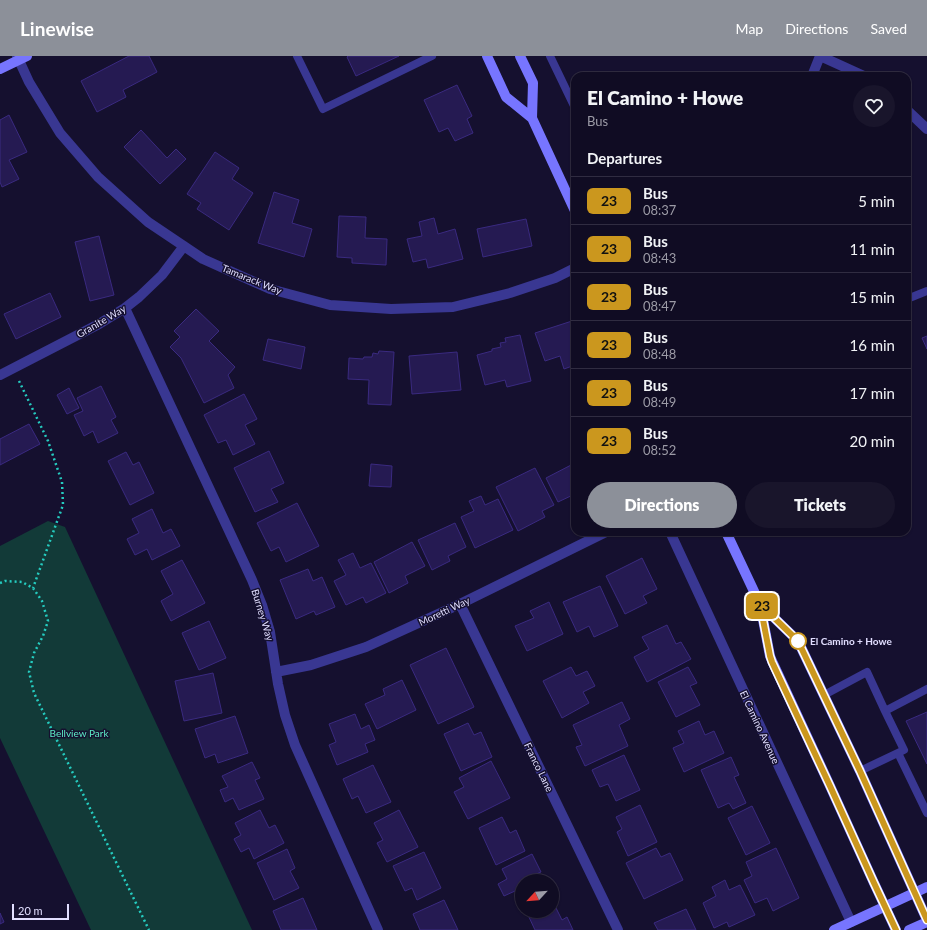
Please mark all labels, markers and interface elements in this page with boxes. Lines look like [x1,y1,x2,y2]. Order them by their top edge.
text: Linewise [20,17,94,40]
text: Map [736,20,763,37]
text: Directions [785,20,848,37]
text: Saved [870,20,907,37]
button: heart [853,85,895,127]
text: El Camino + Howe [587,86,743,109]
text: Bus [587,113,608,129]
text: Departures [587,149,662,167]
text: Bus [643,184,668,202]
text: 23 [601,192,617,209]
text: 5 min [858,192,895,210]
text: 08:37 [643,202,676,218]
text: Bus [643,232,668,250]
text: 23 [601,240,617,257]
text: 11 min [849,240,895,258]
text: 08:43 [643,250,676,266]
street label: Tamarack Way [220,262,284,297]
text: Bus [643,280,668,298]
text: 23 [601,288,617,305]
text: 15 min [849,288,895,306]
text: 08:47 [643,298,676,314]
street label: Granite Way [74,302,128,340]
text: Bus [643,328,668,346]
text: 23 [601,336,617,353]
text: 16 min [849,336,895,354]
text: 08:48 [643,346,676,362]
text: Bus [643,376,668,394]
text: 23 [601,384,617,401]
text: 17 min [849,384,895,402]
text: 08:49 [643,394,676,410]
text: Bus [643,424,668,442]
text: 23 [601,432,617,449]
text: 20 min [849,432,895,450]
text: 08:52 [643,442,676,458]
button: Directions [587,482,737,528]
button: Tickets [745,482,895,528]
street label: Burney Way [249,588,277,643]
line badge: 23 [744,593,780,619]
street label: Moretti Way [417,594,472,628]
text: 23 [754,597,770,614]
marker: El Camino + Howe [789,632,807,650]
place label: El Camino + Howe [810,635,892,647]
street label: El Camino Avenue [738,688,782,766]
park label: Bellview Park [50,727,109,739]
street label: Franco Lane [522,740,556,794]
north arrow [515,874,559,918]
map controls [515,874,559,918]
scale bar [12,902,69,921]
text: 20 m [18,904,43,917]

